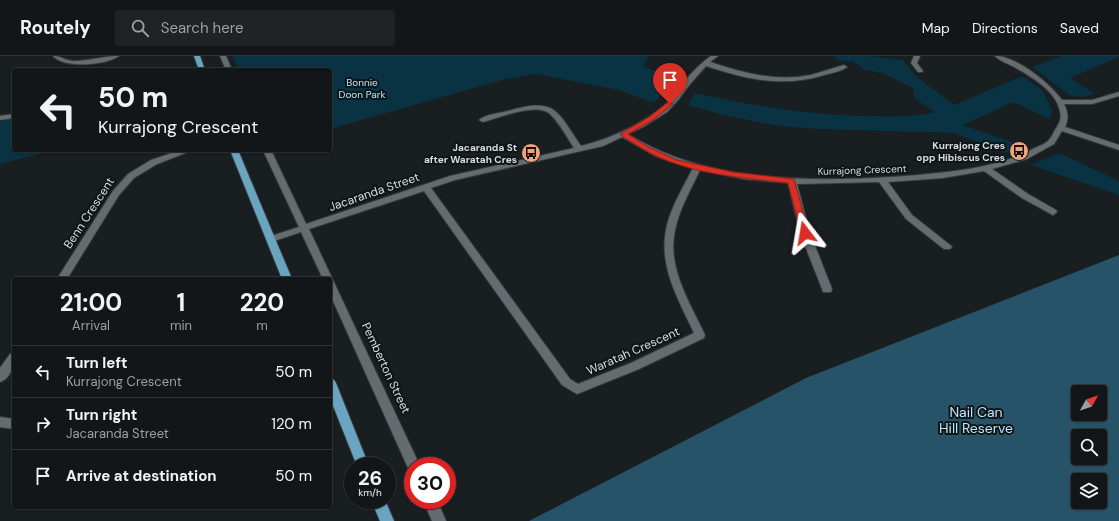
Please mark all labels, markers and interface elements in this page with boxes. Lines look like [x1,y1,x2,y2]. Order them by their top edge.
search box [115,10,395,46]
text: Routely [20,15,91,40]
icon: search [129,17,151,39]
text: Search here [161,18,243,38]
text: Map [922,19,950,37]
text: Directions [972,19,1038,37]
text: Saved [1060,19,1099,37]
pin [653,63,687,104]
icon: arrive [659,69,681,91]
park label: Bonnie Doon Park [339,76,385,101]
text: 50 m [98,79,168,116]
icon: left [32,84,84,136]
text: Kurrajong Crescent [98,115,258,139]
place label: Kurrajong Cres opp Hibiscus Cres [916,139,1005,164]
bus stop icon: Kurrajong Cres opp Hibiscus Cres [1008,140,1030,162]
place label: Jacaranda St after Waratah Cres [424,141,517,166]
bus stop icon: Jacaranda St after Waratah Cres [520,142,542,164]
street label: Kurrajong Crescent [817,162,907,178]
street label: Jacaranda Street [326,169,422,215]
street label: Benn Crescent [60,174,118,252]
position arrow [784,212,826,254]
text: 21:00 [60,287,122,318]
text: 1 [177,287,185,318]
text: 220 [240,287,284,318]
text: Arrival [72,317,110,334]
text: min [170,317,192,334]
text: m [256,317,268,334]
street label: Pemberton Street [358,320,414,416]
street label: Waratah Crescent [584,323,682,379]
text: Turn left [66,353,127,373]
icon: left [32,361,54,383]
text: 50 m [275,362,312,382]
text: Kurrajong Crescent [66,373,182,390]
north arrow [1071,385,1107,421]
map controls [1071,385,1107,509]
park label: Nail Can Hill Reserve [939,403,1013,437]
text: Turn right [66,405,137,425]
icon: right [32,413,54,435]
text: 120 m [271,414,312,434]
text: Jacaranda Street [66,425,169,442]
button: search [1071,429,1107,465]
speed limit sign: 30 [404,457,456,509]
icon: arrive [32,465,54,487]
text: 26 [358,465,382,491]
text: Arrive at destination [66,466,217,486]
text: 50 m [275,466,312,486]
button: layers [1071,473,1107,509]
text: km/h [358,486,382,499]

